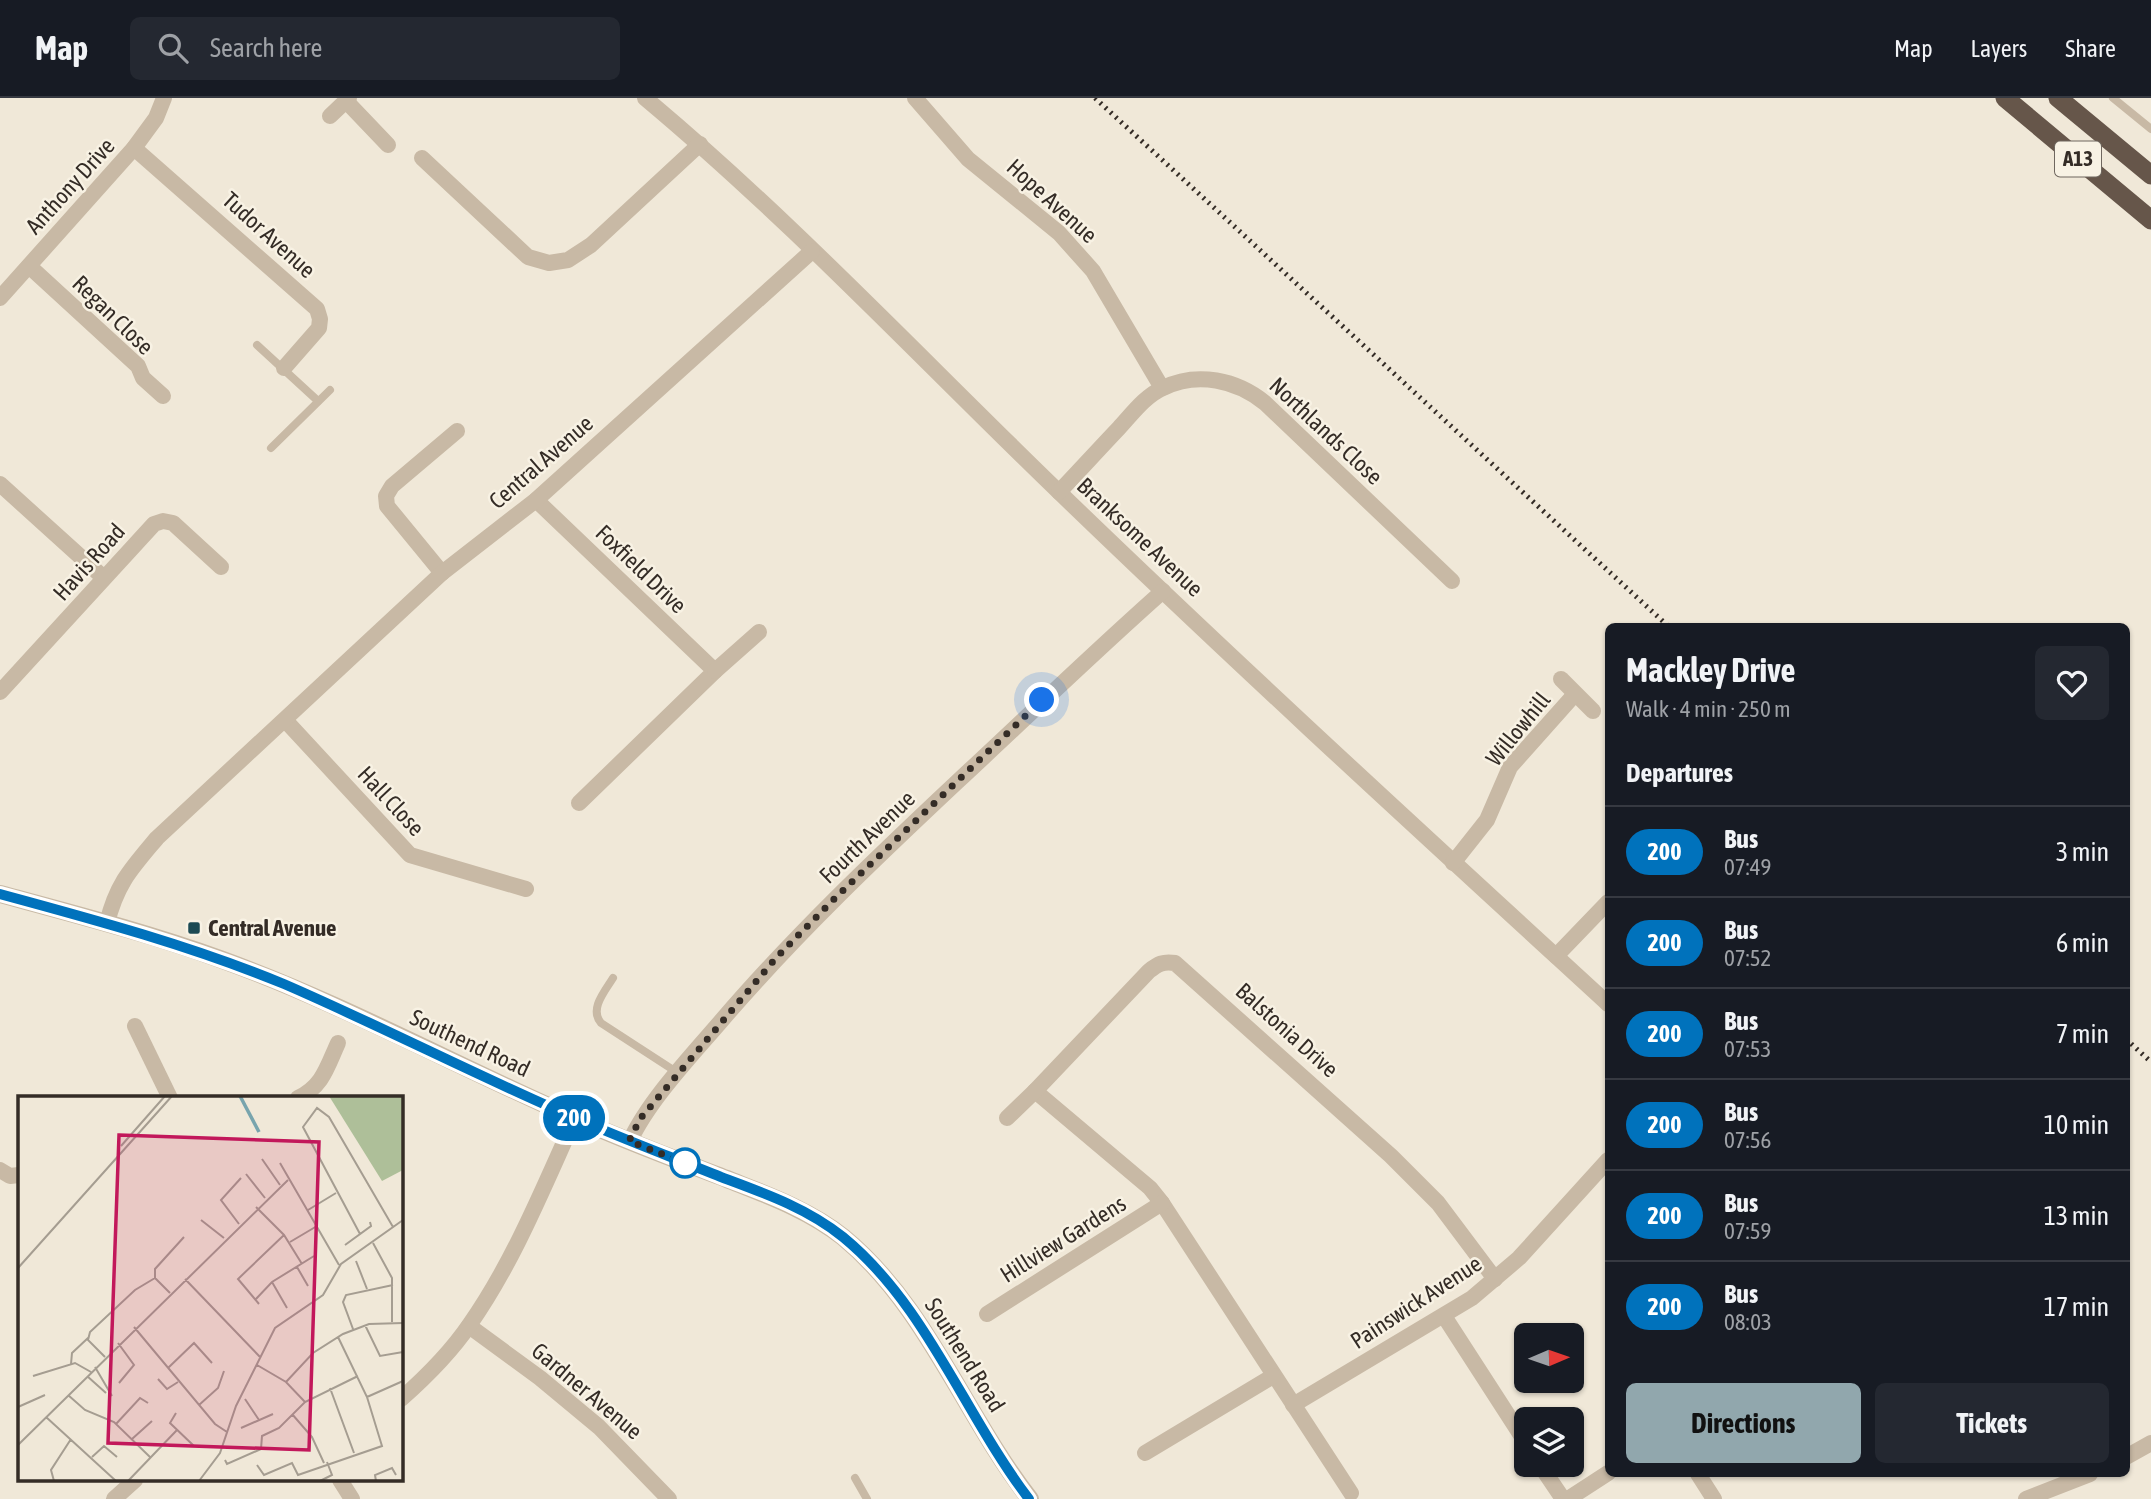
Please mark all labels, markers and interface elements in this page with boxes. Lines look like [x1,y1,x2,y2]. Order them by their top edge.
search box [130,17,620,80]
text: Map [35,29,88,67]
icon: search [154,29,192,67]
text: Search here [210,33,322,63]
text: Map [1894,35,1933,62]
text: Layers [1971,35,2027,62]
text: Share [2065,35,2116,62]
street label: Anthony Drive [20,133,120,239]
road number: A13 [2055,141,2101,176]
street label: Hope Avenue [1002,154,1102,248]
street label: Tudor Avenue [217,187,321,283]
street label: Regan Close [67,270,159,360]
street label: Northlands Close [1264,372,1388,490]
street label: Central Avenue [484,410,598,514]
street label: Branksome Avenue [1072,472,1208,602]
street label: Havis Road [48,518,130,606]
street label: Foxfield Drive [590,520,692,618]
button: heart [2035,646,2109,720]
text: Mackley Drive [1626,651,1795,689]
your location [1024,682,1059,717]
street label: Willowhill [1481,687,1555,771]
text: Walk · 4 min · 250 m [1626,696,1790,722]
text: Departures [1626,758,1733,788]
street label: Hall Close [353,761,429,841]
street label: Fourth Avenue [814,785,920,889]
text: Bus [1724,824,1758,854]
text: 3 min [2056,837,2109,867]
text: 200 [1648,838,1681,865]
text: 07:49 [1724,854,1771,880]
place label: Central Avenue [208,915,337,941]
text: Bus [1724,915,1758,945]
marker: Central Avenue [186,920,202,936]
text: 6 min [2056,928,2109,958]
text: 200 [1648,929,1681,956]
text: 07:52 [1724,945,1771,971]
street label: Balstonia Drive [1231,978,1343,1082]
street label: Southend Road [406,1004,534,1082]
text: Bus [1724,1006,1758,1036]
text: 7 min [2056,1019,2109,1049]
text: 200 [1648,1020,1681,1047]
text: 07:53 [1724,1036,1771,1062]
line badge: 200 [534,1095,614,1141]
inset map [18,1096,402,1482]
text: Bus [1724,1097,1758,1127]
text: 200 [557,1104,591,1131]
text: 10 min [2044,1110,2109,1140]
text: 200 [1648,1111,1681,1138]
text: 07:56 [1724,1127,1771,1153]
unlabelled marker [670,1148,700,1178]
text: Bus [1724,1188,1758,1218]
street label: Hillview Gardens [996,1190,1130,1288]
text: 13 min [2044,1201,2109,1231]
text: 200 [1648,1202,1681,1229]
text: 07:59 [1724,1218,1771,1244]
street label: Painswick Avenue [1346,1250,1486,1354]
text: Bus [1724,1279,1758,1309]
text: 17 min [2044,1292,2109,1322]
street label: Southend Road [920,1293,1010,1417]
text: 200 [1648,1293,1681,1320]
text: 08:03 [1724,1309,1772,1335]
north arrow [1514,1323,1584,1393]
map controls [1514,1323,1584,1477]
street label: Gardner Avenue [527,1337,647,1445]
button: Directions [1626,1383,1861,1463]
button: Tickets [1875,1383,2109,1463]
button: layers [1514,1407,1584,1477]

